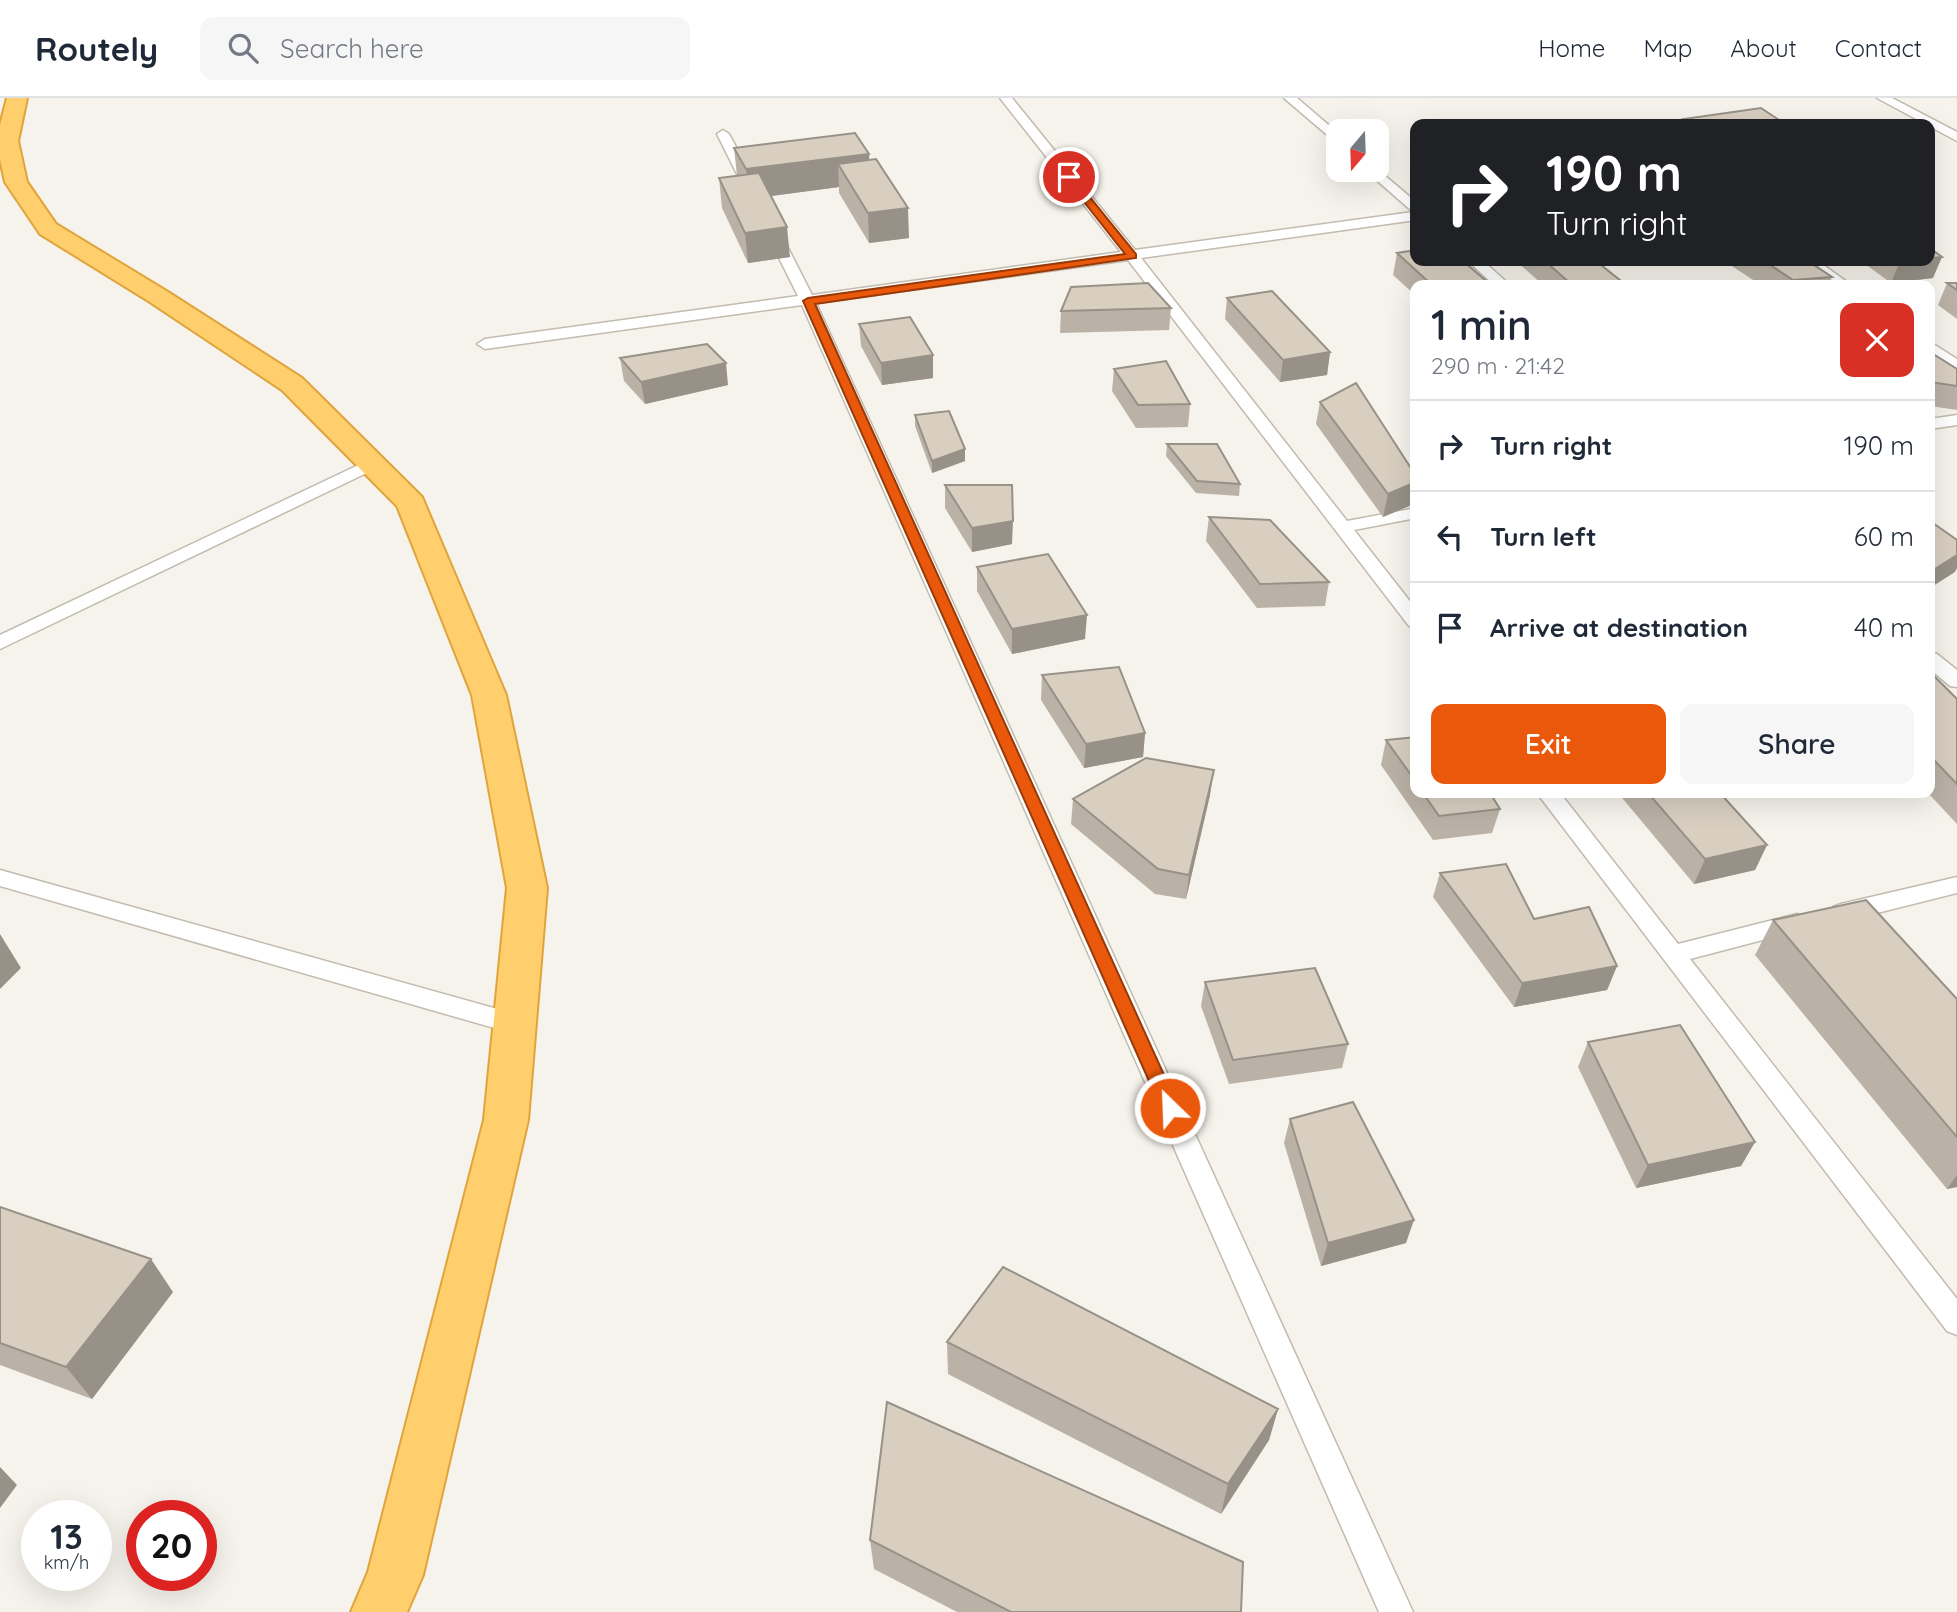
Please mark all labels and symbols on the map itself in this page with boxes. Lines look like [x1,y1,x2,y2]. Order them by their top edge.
north arrow [1326,119,1390,182]
pin [1039,147,1099,207]
position arrow [1133,1071,1207,1145]
speed limit sign: 20 [126,1500,217,1591]

